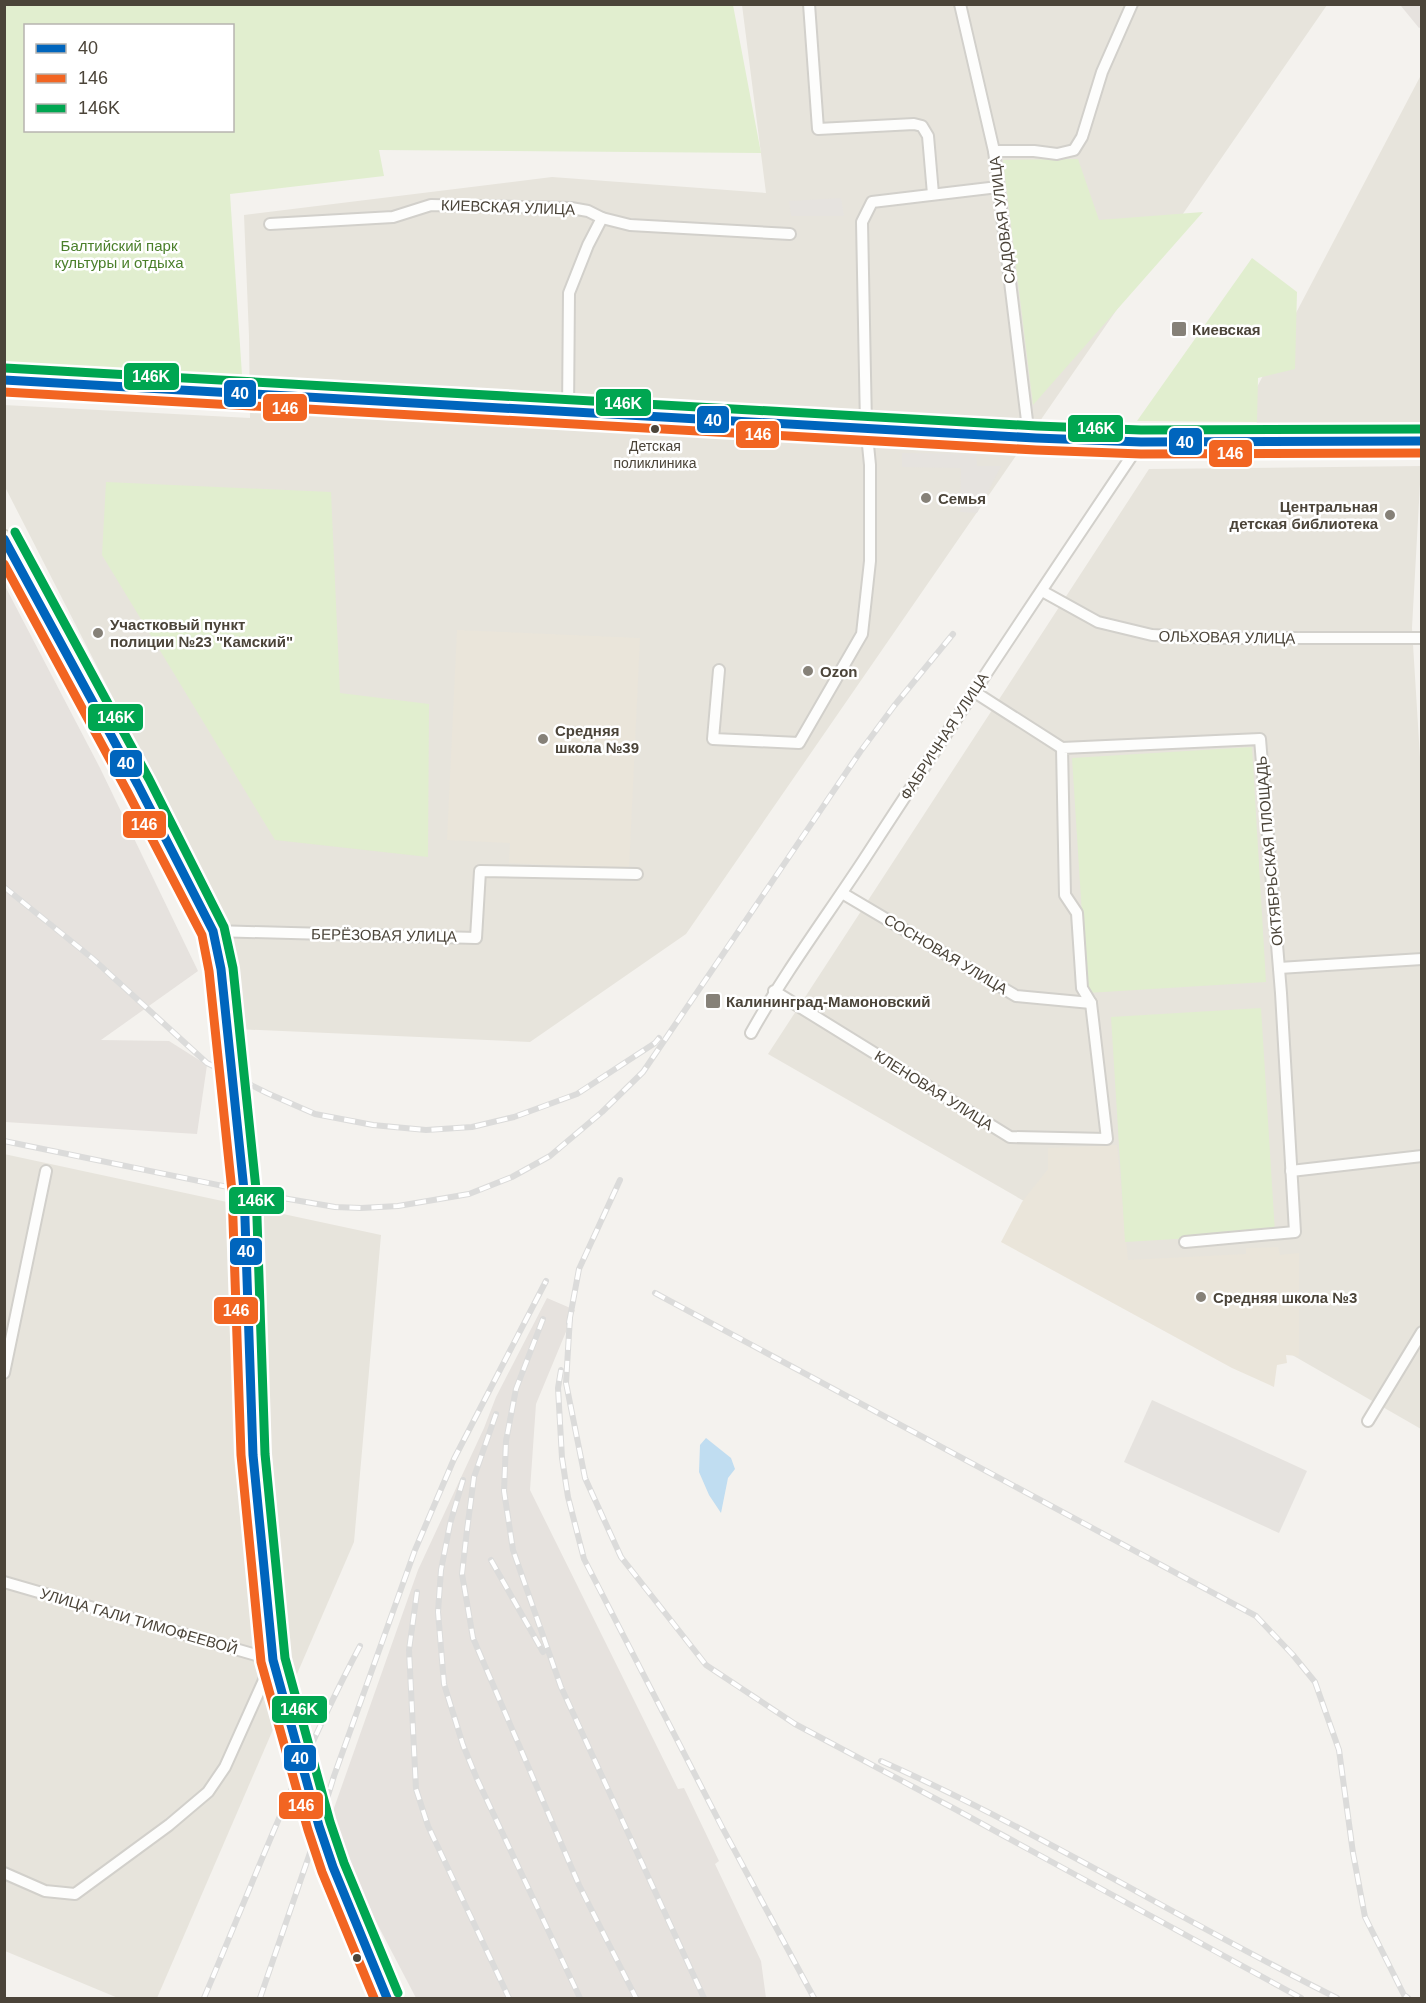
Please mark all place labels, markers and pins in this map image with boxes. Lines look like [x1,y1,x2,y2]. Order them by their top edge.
marker: Киевская [1170,320,1188,338]
place label: Киевская [1192,321,1261,338]
marker: Детская поликлиника [649,423,661,435]
place label: Детская поликлиника [613,438,697,471]
place label: Семья [938,490,986,507]
marker: Семья [919,491,933,505]
place label: Центральная детская библиотека [1230,498,1379,532]
marker: Центральная детская библиотека [1383,508,1397,522]
place label: Участковый пункт полиции №23 "Камский" [110,616,293,650]
marker: Участковый пункт полиции №23 "Камский" [91,626,105,640]
place label: Ozon [820,663,858,680]
marker: Ozon [801,664,815,678]
place label: Средняя школа №39 [555,722,639,756]
marker: Средняя школа №39 [536,732,550,746]
marker: Калининград-Мамоновский [704,992,722,1010]
place label: Калининград-Мамоновский [726,993,931,1010]
place label: Средняя школа №3 [1213,1289,1357,1306]
marker: Средняя школа №3 [1194,1290,1208,1304]
unlabelled marker [351,1952,363,1964]

